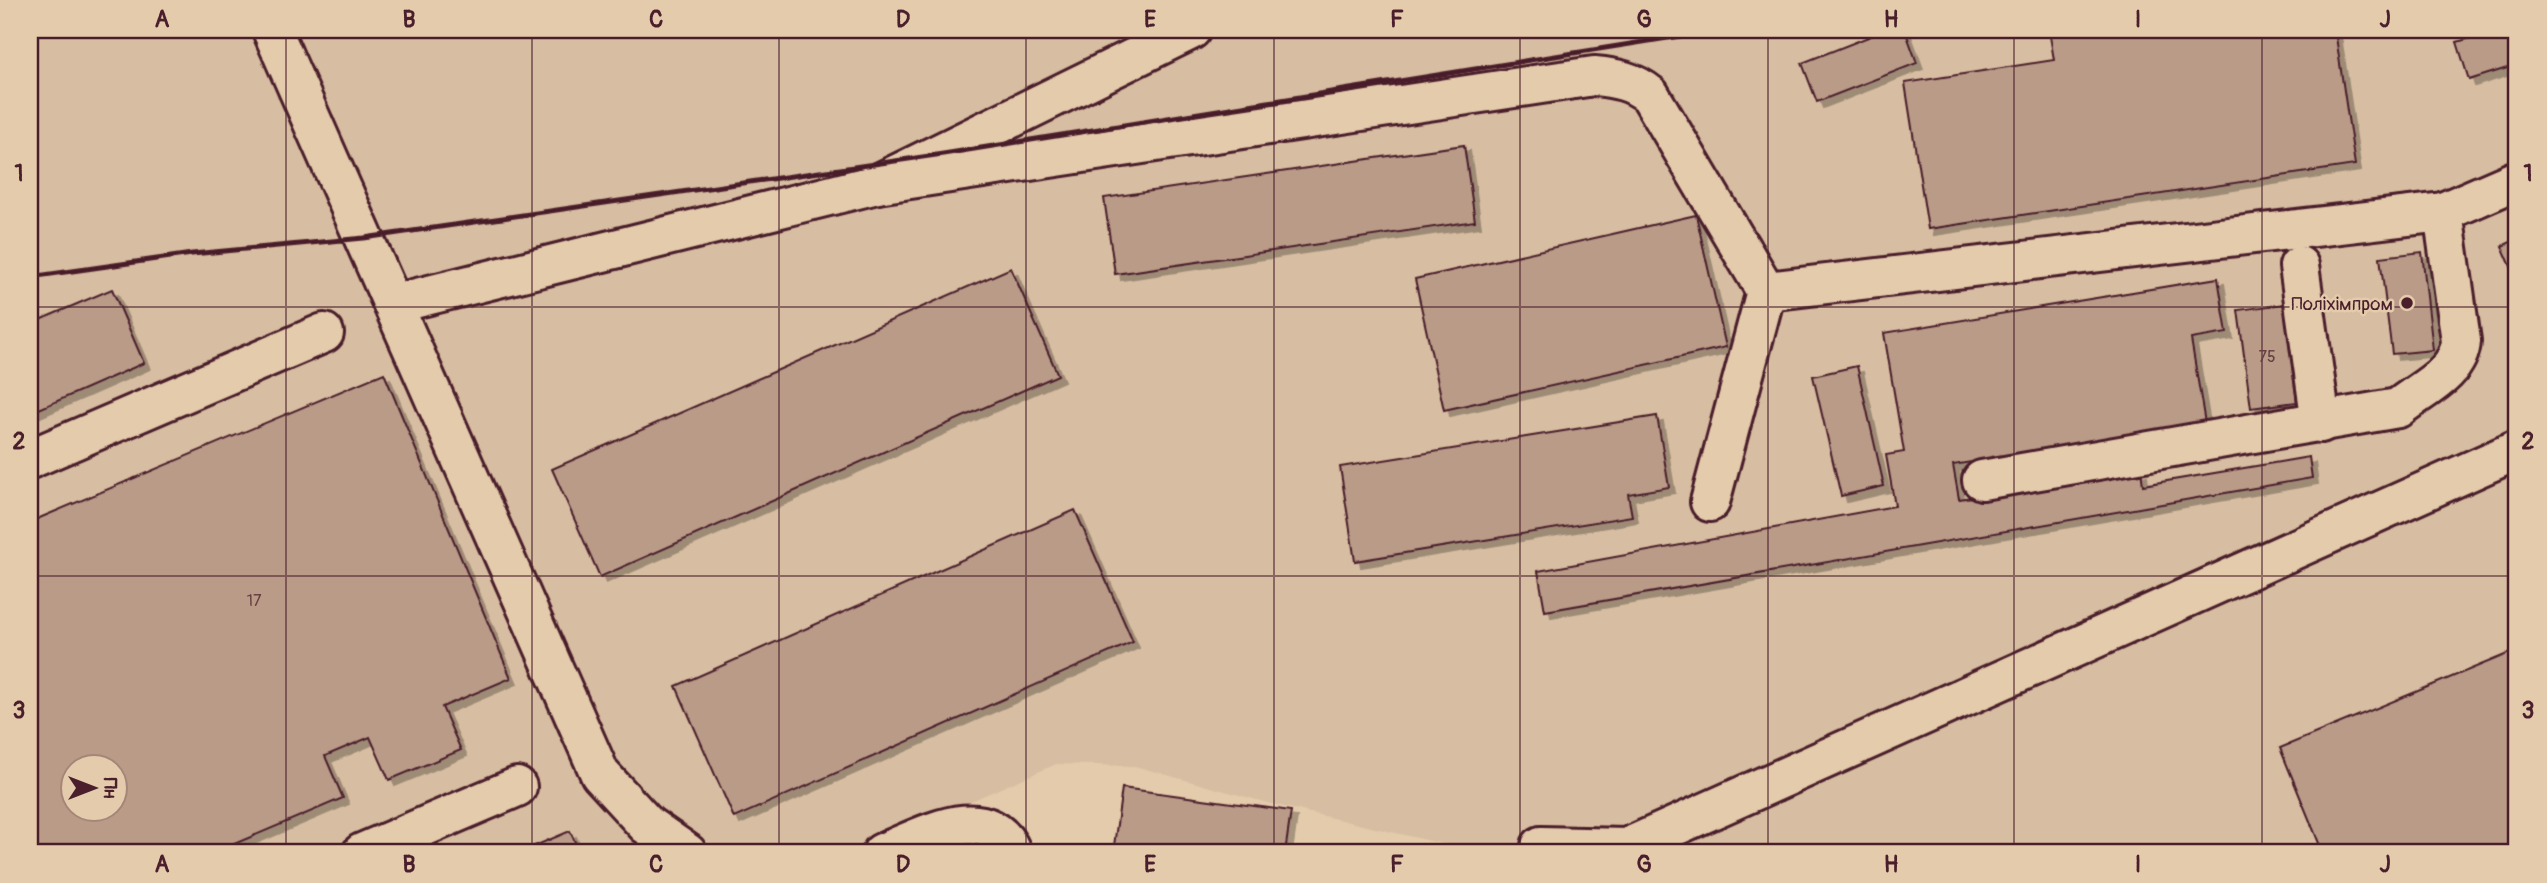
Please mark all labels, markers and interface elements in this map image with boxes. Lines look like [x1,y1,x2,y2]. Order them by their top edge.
text: A [155,5,170,34]
text: B [402,5,416,34]
text: C [649,5,663,34]
text: D [896,5,910,34]
text: E [1144,5,1156,34]
text: F [1390,5,1404,34]
text: G [1636,5,1652,34]
text: H [1884,5,1898,34]
text: I [2135,5,2141,34]
text: J [2379,5,2391,34]
text: 1 [15,159,24,188]
text: 1 [2524,159,2533,188]
place label: Поліхімпром [2291,292,2393,316]
marker: Поліхімпром [2399,295,2415,311]
house number: 75 [2258,347,2276,367]
text: 2 [13,427,26,456]
text: 2 [2522,427,2535,456]
house number: 17 [247,591,262,611]
text: 3 [13,696,25,725]
text: 3 [2522,696,2534,725]
north arrow [60,754,130,824]
text: Пн [98,778,122,798]
text: A [155,850,170,879]
text: B [402,850,416,879]
text: C [649,850,663,879]
text: D [896,850,910,879]
text: E [1144,850,1156,879]
text: F [1390,850,1404,879]
text: G [1636,850,1652,879]
text: H [1884,850,1898,879]
text: I [2135,850,2141,879]
text: J [2379,850,2391,879]

